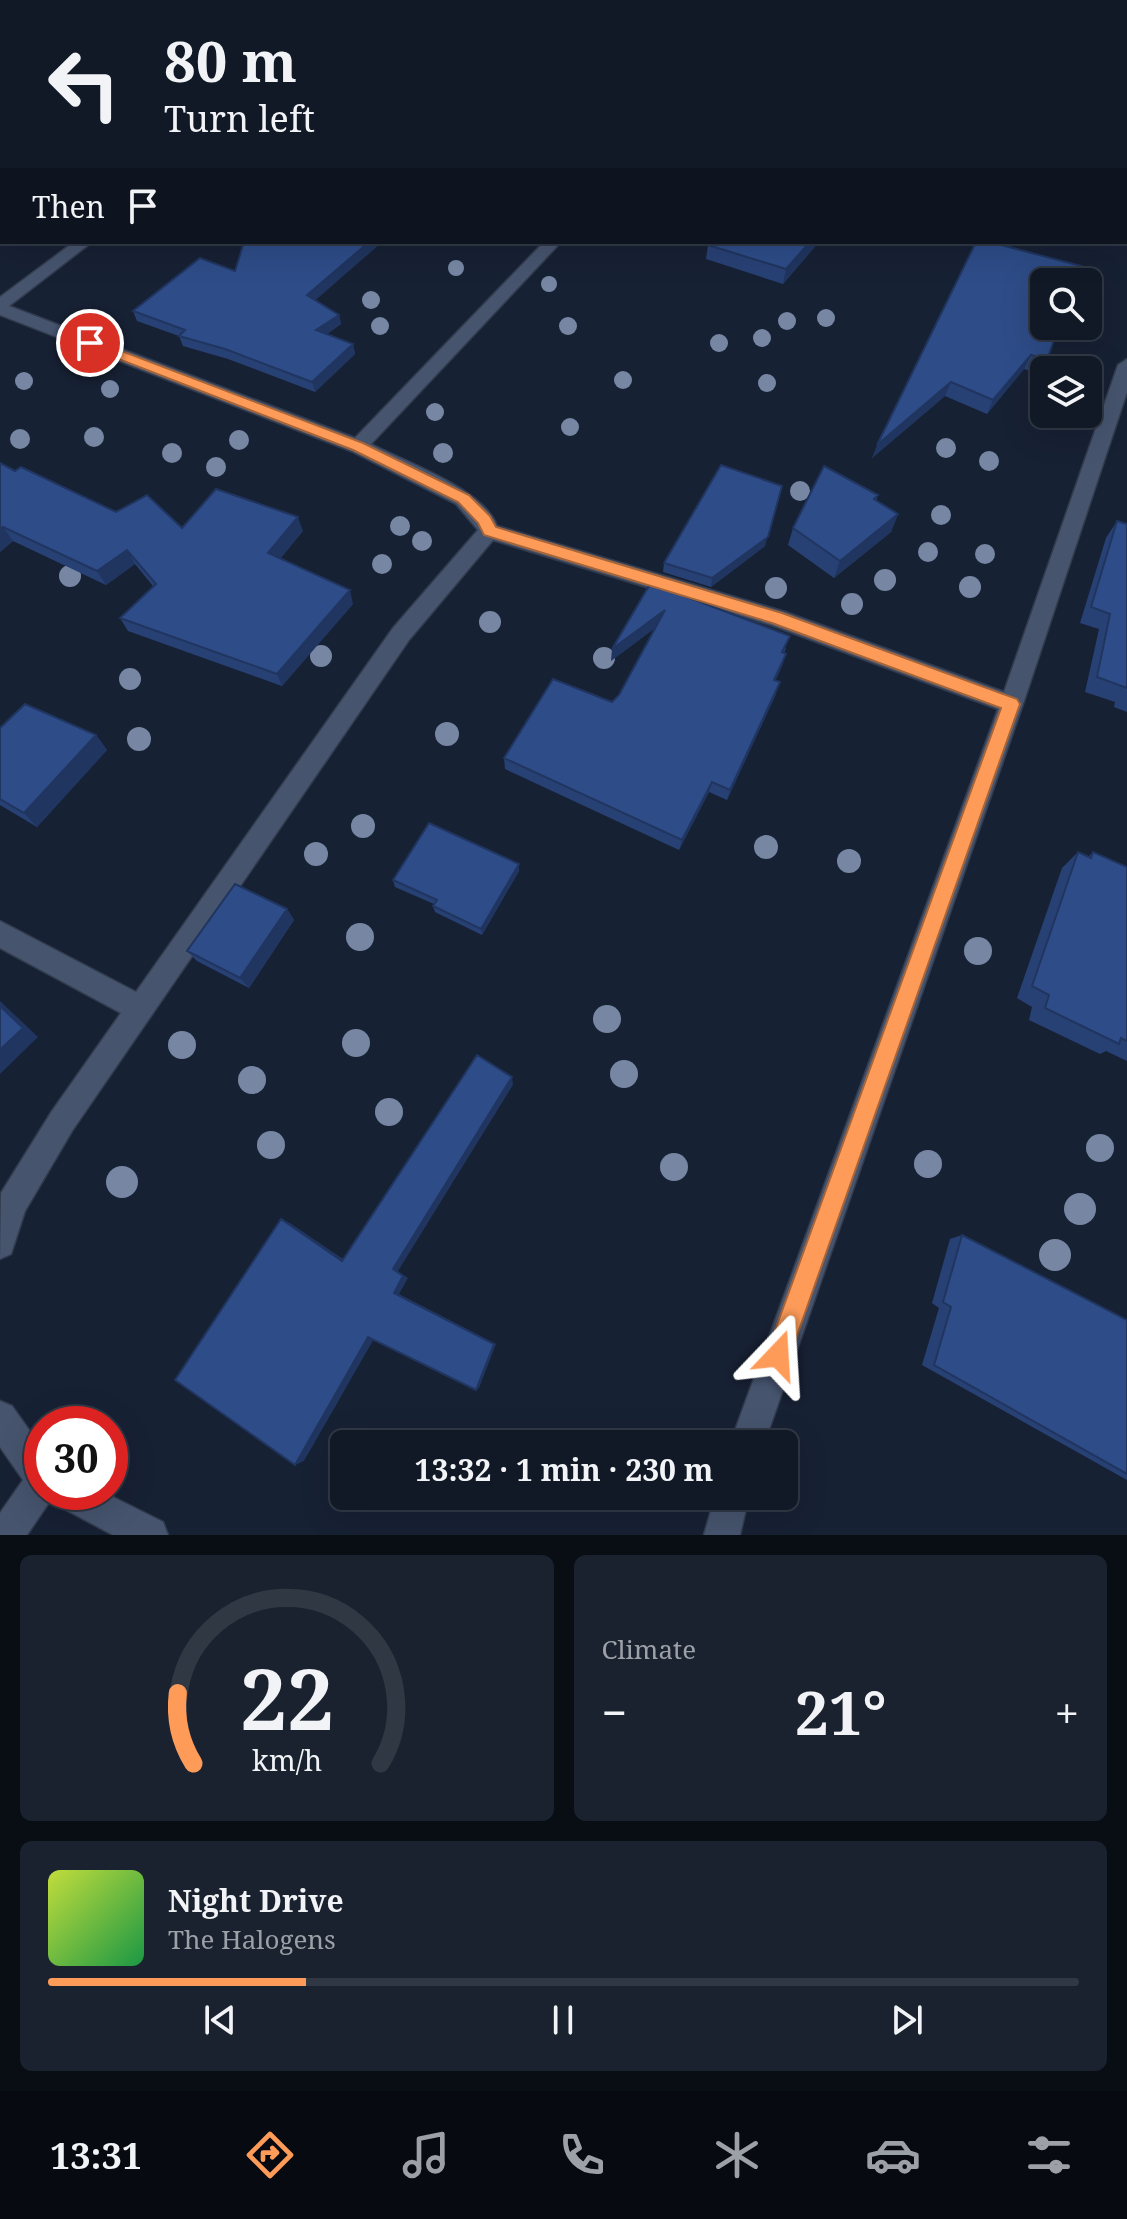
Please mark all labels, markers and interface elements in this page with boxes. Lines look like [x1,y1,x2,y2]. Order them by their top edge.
text: 80 m [164,22,297,98]
icon: left [32,32,136,136]
text: Turn left [164,94,315,143]
icon: arrive [121,184,165,228]
text: Then [32,186,105,227]
map controls [1030,268,1102,428]
button: search [1030,268,1102,340]
pin [56,309,124,377]
icon: arrive [68,321,112,365]
button: layers [1030,356,1102,428]
position arrow [736,1313,820,1397]
speed limit sign: 30 [24,1406,128,1510]
text: 13:32 · 1 min · 230 m [415,1449,713,1490]
text: Climate [602,1631,696,1667]
text: 22 [240,1641,334,1754]
text: 21° [795,1671,887,1753]
text: − [602,1682,627,1742]
text: + [1054,1682,1079,1742]
text: km/h [252,1740,322,1779]
text: Night Drive [168,1880,344,1921]
text: The Halogens [168,1921,336,1957]
icon: previous [198,1998,242,2042]
icon: pause [541,1998,585,2042]
icon: next [885,1998,929,2042]
icon: directions [242,2127,298,2183]
icon: music [398,2127,454,2183]
icon: phone [554,2127,610,2183]
icon: climate [709,2127,765,2183]
icon: car [865,2127,921,2183]
icon: filters [1021,2127,1077,2183]
text: 13:31 [50,2131,142,2180]

